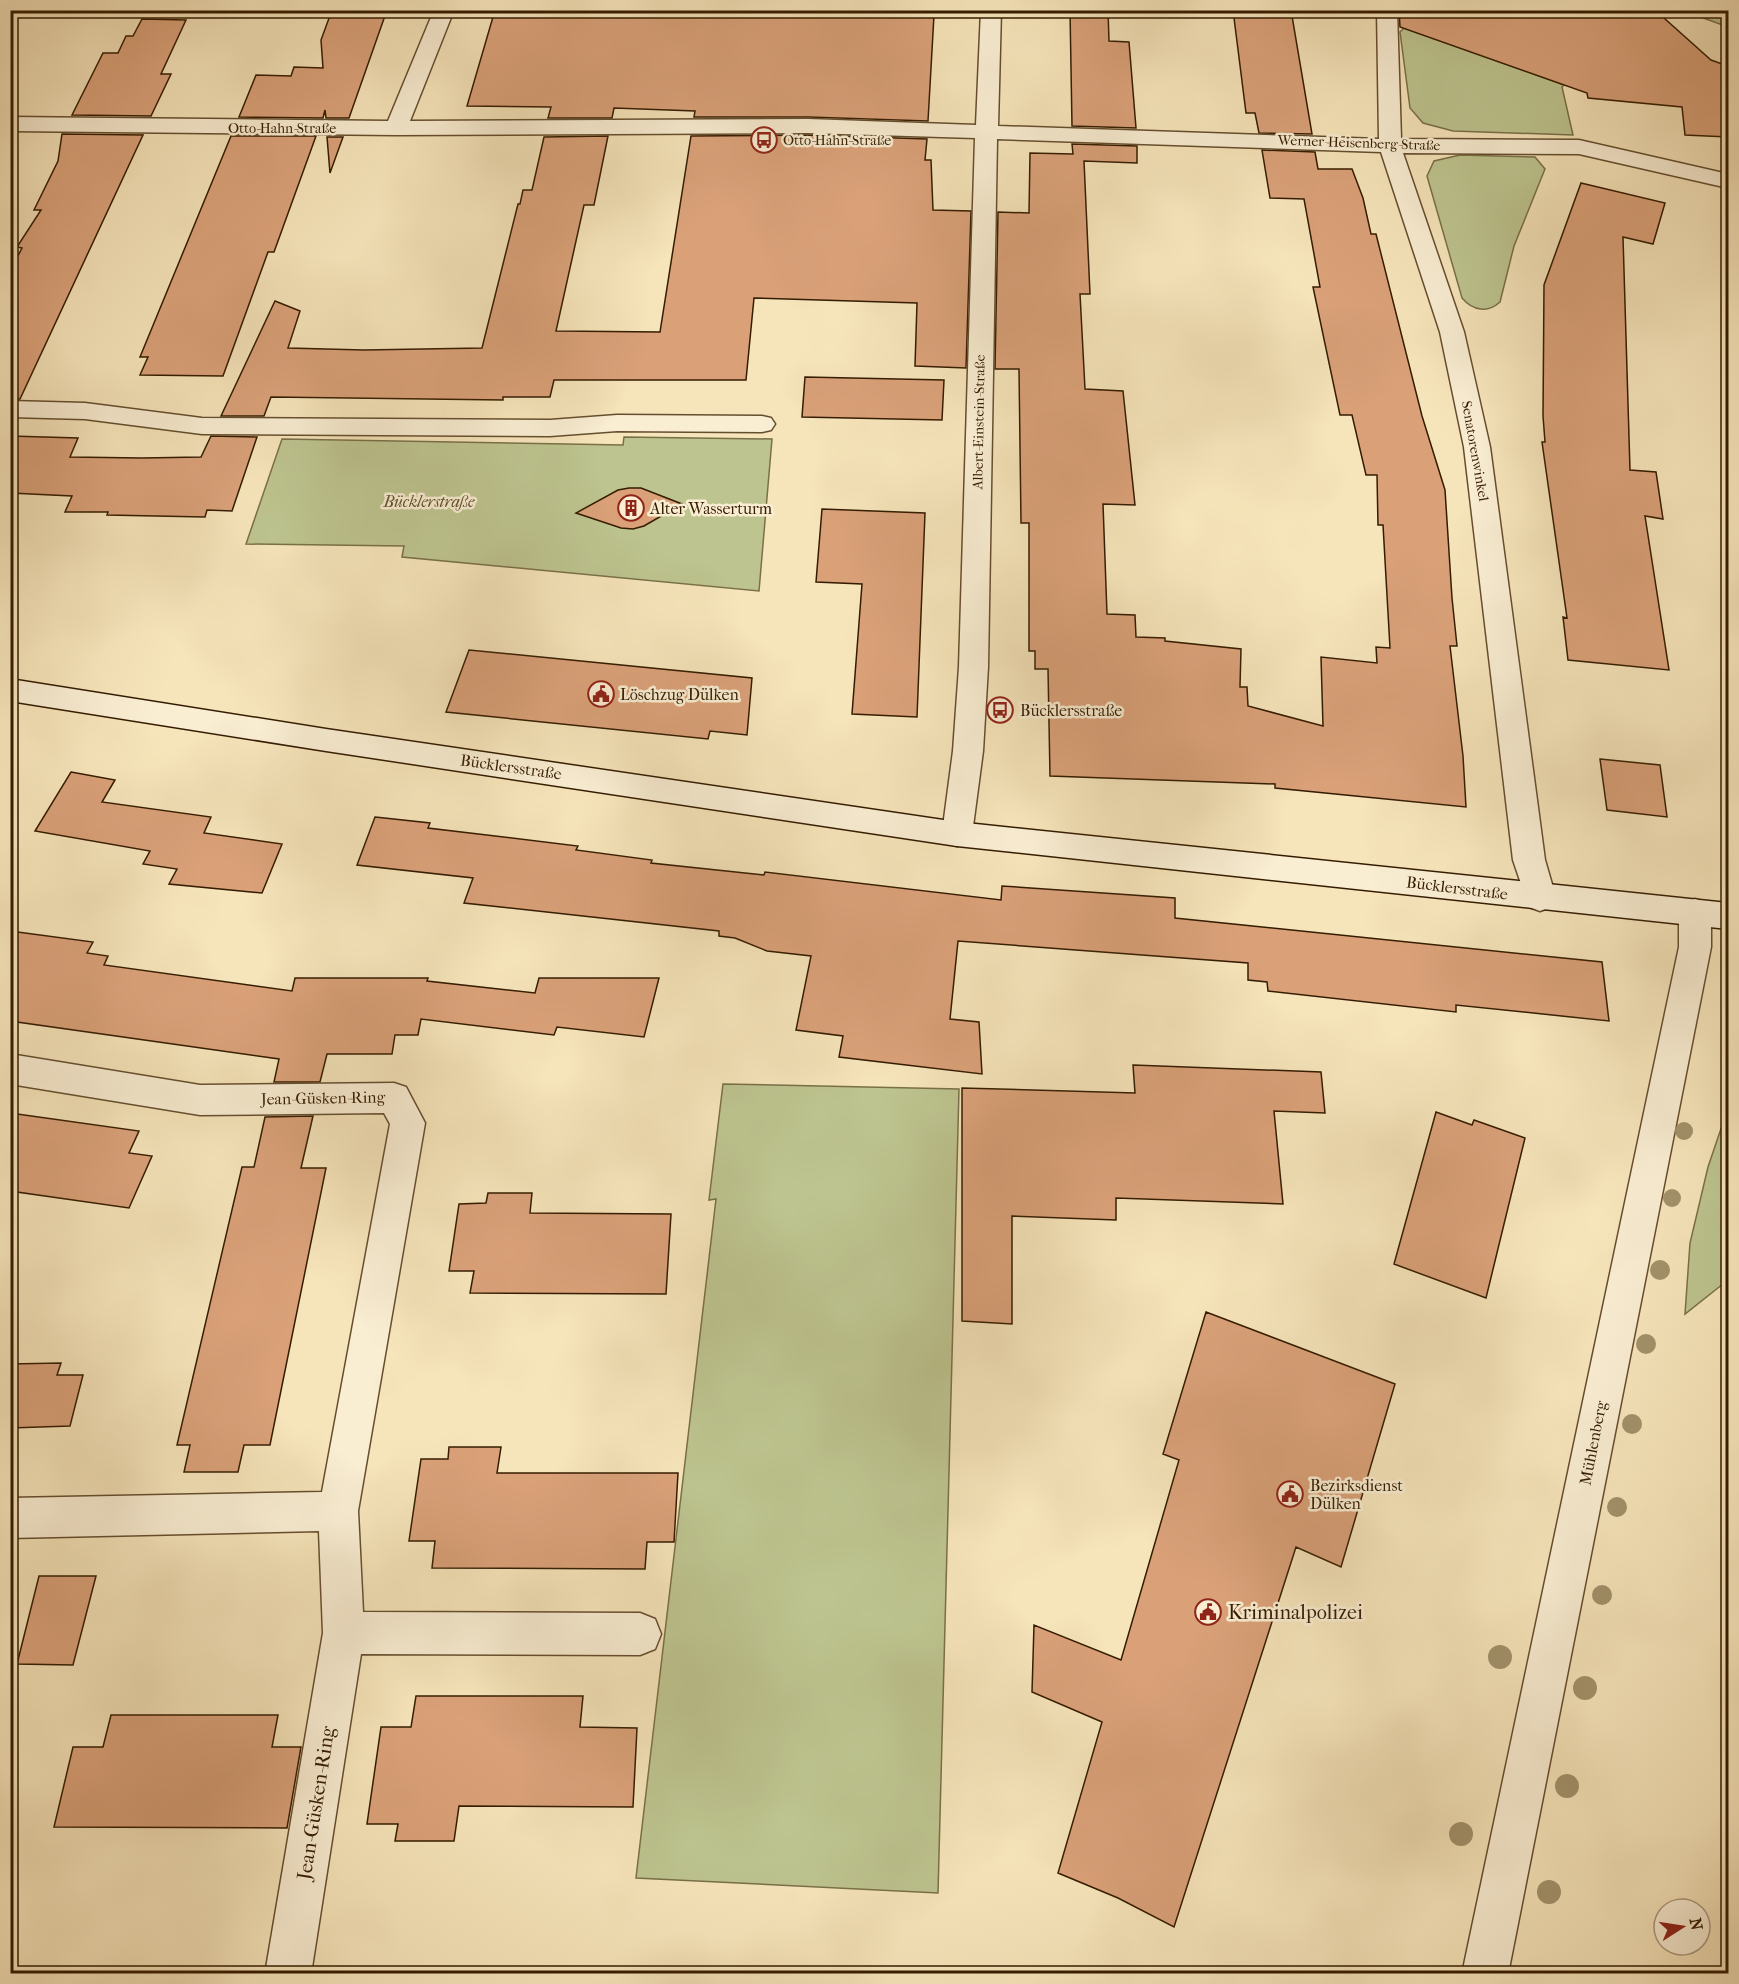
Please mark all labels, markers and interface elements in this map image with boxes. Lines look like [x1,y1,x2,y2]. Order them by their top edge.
street label: Otto-Hahn-Straße [228,120,336,137]
bus stop icon: Otto-Hahn-Straße [749,125,779,155]
place label: Otto-Hahn-Straße [783,132,891,149]
street label: Werner-Heisenberg-Straße [1276,132,1441,154]
street label: Albert-Einstein-Straße [969,354,989,491]
street label: Senatorenwinkel [1458,399,1492,503]
park label: Bücklerstraße [382,492,475,511]
building icon: Alter Wasserturm [616,493,646,523]
place label: Alter Wasserturm [649,499,773,518]
public building icon: Löschzug Dülken [586,679,616,709]
place label: Löschzug Dülken [620,685,739,704]
bus stop icon: Bücklersstraße [985,695,1015,725]
place label: Bücklersstraße [1020,701,1122,720]
street label: Bücklersstraße [459,750,563,784]
street label: Bücklersstraße [1405,872,1509,904]
street label: Jean-Güsken-Ring [259,1087,386,1109]
street label: Mühlenberg [1576,1399,1611,1487]
place label: Bezirksdienst Dülken [1310,1476,1403,1513]
public building icon: Bezirksdienst Dülken [1275,1479,1305,1509]
public building icon: Kriminalpolizei [1193,1597,1223,1627]
place label: Kriminalpolizei [1228,1601,1363,1624]
street label: Jean-Güsken-Ring [292,1724,340,1883]
north arrow [1652,1897,1712,1957]
text: N [1686,1916,1707,1933]

